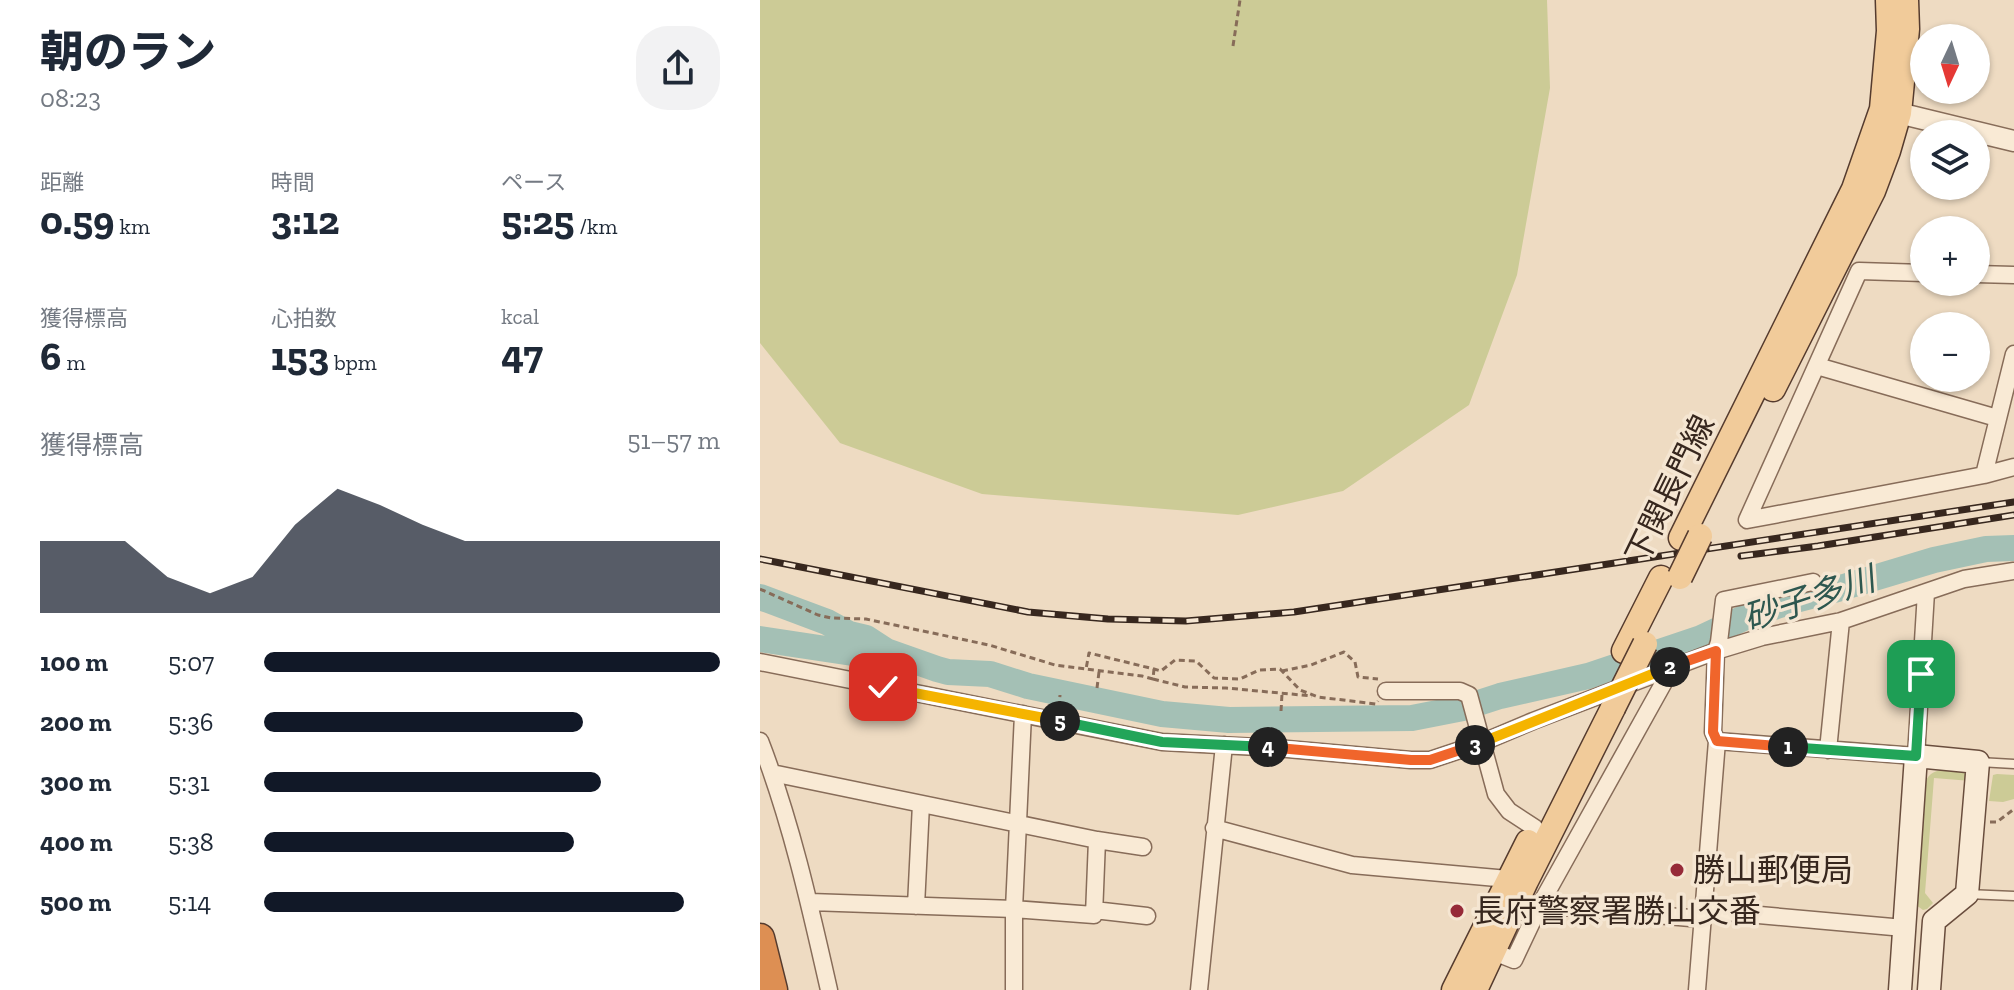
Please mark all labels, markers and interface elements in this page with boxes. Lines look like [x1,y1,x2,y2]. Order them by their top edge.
north arrow [1910,24,1990,104]
map controls [1910,24,1990,392]
text: 朝のラン [40,25,216,78]
button: share [636,26,720,110]
text: 08:23 [40,82,101,114]
button: layers [1910,120,1990,200]
text: 距離 [40,169,84,196]
text: 時間 [271,169,315,196]
text: ペース [501,169,566,196]
text: 0.59 [40,196,114,244]
text: 3:12 [271,196,340,244]
text: 5:25 [501,196,575,244]
text: km [114,213,150,240]
text: /km [575,213,617,240]
button: + [1910,216,1990,296]
text: kcal [501,303,539,330]
text: 獲得標高 [40,305,128,332]
text: 心拍数 [271,305,337,332]
button: − [1910,312,1990,392]
text: 47 [501,330,543,378]
text: 6 [40,332,61,380]
text: 153 [271,332,329,380]
text: m [61,349,85,376]
text: bpm [329,349,377,376]
street label: 下関長門線 [1618,409,1722,569]
text: 51–57 m [627,424,720,456]
text: 獲得標高 [40,429,144,461]
water label: 砂子多川 [1738,557,1883,639]
pin [1887,640,1955,708]
text: 100 m [40,646,108,678]
text: 5:07 [168,646,214,678]
pin: 2 [1650,647,1690,687]
icon: arrive [1899,652,1943,696]
pin [849,653,917,721]
text: 2 [1664,653,1676,680]
icon: check [861,665,905,709]
pin: 5 [1040,701,1080,741]
text: 200 m [40,706,112,738]
text: 5:36 [168,706,214,738]
text: 5 [1054,707,1066,734]
pin: 3 [1455,725,1495,765]
pin: 4 [1248,727,1288,767]
pin: 1 [1768,727,1808,767]
text: 3 [1469,731,1481,758]
text: 4 [1262,733,1274,760]
text: 1 [1784,733,1792,760]
text: 300 m [40,766,111,798]
text: 5:31 [168,766,210,798]
text: 400 m [40,826,112,858]
text: 5:38 [168,826,214,858]
place label: 勝山郵便局 [1693,851,1853,889]
marker: 勝山郵便局 [1668,861,1686,879]
text: 500 m [40,886,111,918]
text: 5:14 [168,886,211,918]
place label: 長府警察署勝山交番 [1473,892,1761,930]
marker: 長府警察署勝山交番 [1448,902,1466,920]

